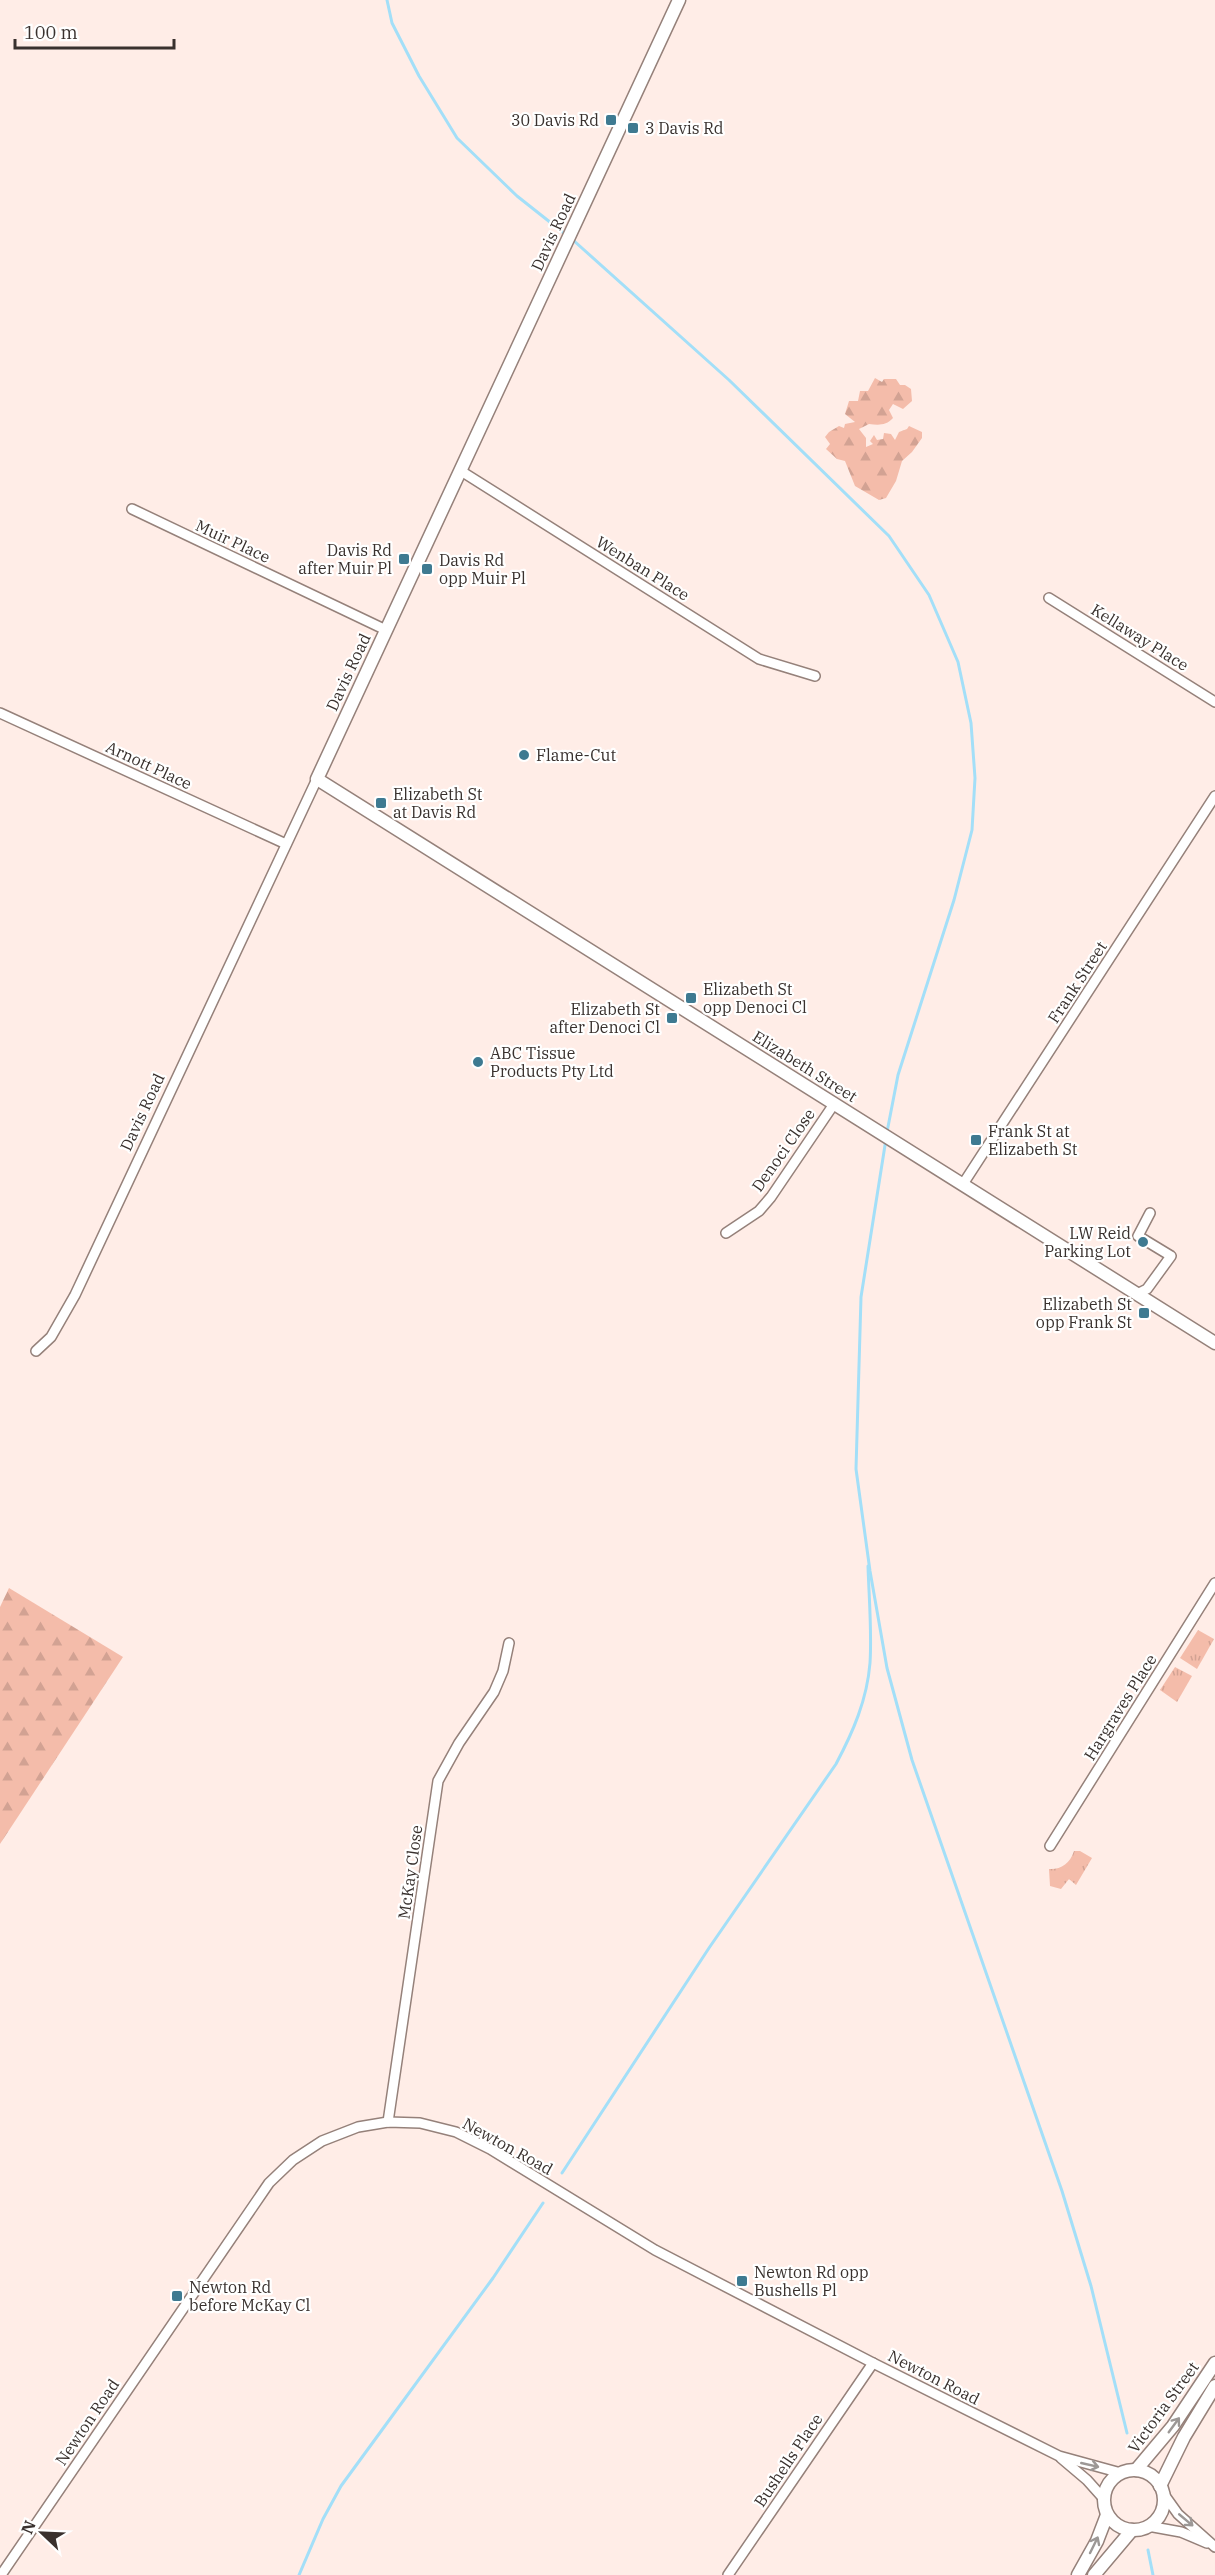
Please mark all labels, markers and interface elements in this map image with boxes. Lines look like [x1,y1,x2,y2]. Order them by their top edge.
scale bar [15,12,174,50]
text: 100 m [24,21,78,44]
place label: 30 Davis Rd [511,110,599,130]
marker: 30 Davis Rd [604,113,618,127]
place label: 3 Davis Rd [645,118,724,138]
marker: 3 Davis Rd [626,121,640,135]
street label: Davis Road [526,190,580,274]
street label: Muir Place [193,515,273,567]
street label: Wenban Place [593,531,693,605]
place label: Davis Rd after Muir Pl [298,540,392,578]
place label: Davis Rd opp Muir Pl [439,550,526,588]
marker: Davis Rd after Muir Pl [397,552,411,566]
marker: Davis Rd opp Muir Pl [420,562,434,576]
street label: Kellaway Place [1088,599,1192,675]
street label: Davis Road [321,630,375,714]
street label: Arnott Place [103,736,195,794]
place label: Flame-Cut [536,745,616,765]
marker: Flame-Cut [517,748,531,762]
place label: Elizabeth St at Davis Rd [393,784,483,822]
marker: Elizabeth St at Davis Rd [374,796,388,810]
street label: Frank Street [1043,937,1111,1027]
place label: Elizabeth St opp Denoci Cl [703,979,807,1017]
marker: Elizabeth St opp Denoci Cl [684,991,698,1005]
place label: Elizabeth St after Denoci Cl [549,999,660,1037]
marker: Elizabeth St after Denoci Cl [665,1011,679,1025]
street label: Elizabeth Street [749,1026,861,1106]
place label: ABC Tissue Products Pty Ltd [490,1043,614,1081]
marker: ABC Tissue Products Pty Ltd [471,1055,485,1069]
street label: Davis Road [115,1070,169,1154]
street label: Denoci Close [747,1105,819,1195]
place label: Frank St at Elizabeth St [988,1121,1078,1159]
marker: Frank St at Elizabeth St [969,1133,983,1147]
place label: LW Reid Parking Lot [1044,1223,1131,1261]
marker: LW Reid Parking Lot [1136,1235,1150,1249]
place label: Elizabeth St opp Frank St [1036,1294,1132,1332]
marker: Elizabeth St opp Frank St [1137,1306,1151,1320]
street label: Hargraves Place [1079,1650,1161,1764]
street label: McKay Close [394,1824,426,1920]
street label: Newton Road [459,2113,557,2179]
place label: Newton Rd opp Bushells Pl [754,2262,869,2300]
marker: Newton Rd opp Bushells Pl [735,2274,749,2288]
place label: Newton Rd before McKay Cl [189,2277,311,2315]
marker: Newton Rd before McKay Cl [170,2289,184,2303]
street label: Newton Road [885,2345,983,2409]
street label: Victoria Street [1123,2357,1203,2456]
street label: Newton Road [51,2375,123,2469]
street label: Bushells Place [749,2410,827,2510]
one-way arrow [1167,2418,1180,2434]
one-way arrow [1080,2460,1099,2471]
north arrow [12,2503,72,2563]
one-way arrow [1178,2514,1194,2527]
text: N [17,2517,40,2537]
one-way arrow [1089,2537,1100,2555]

